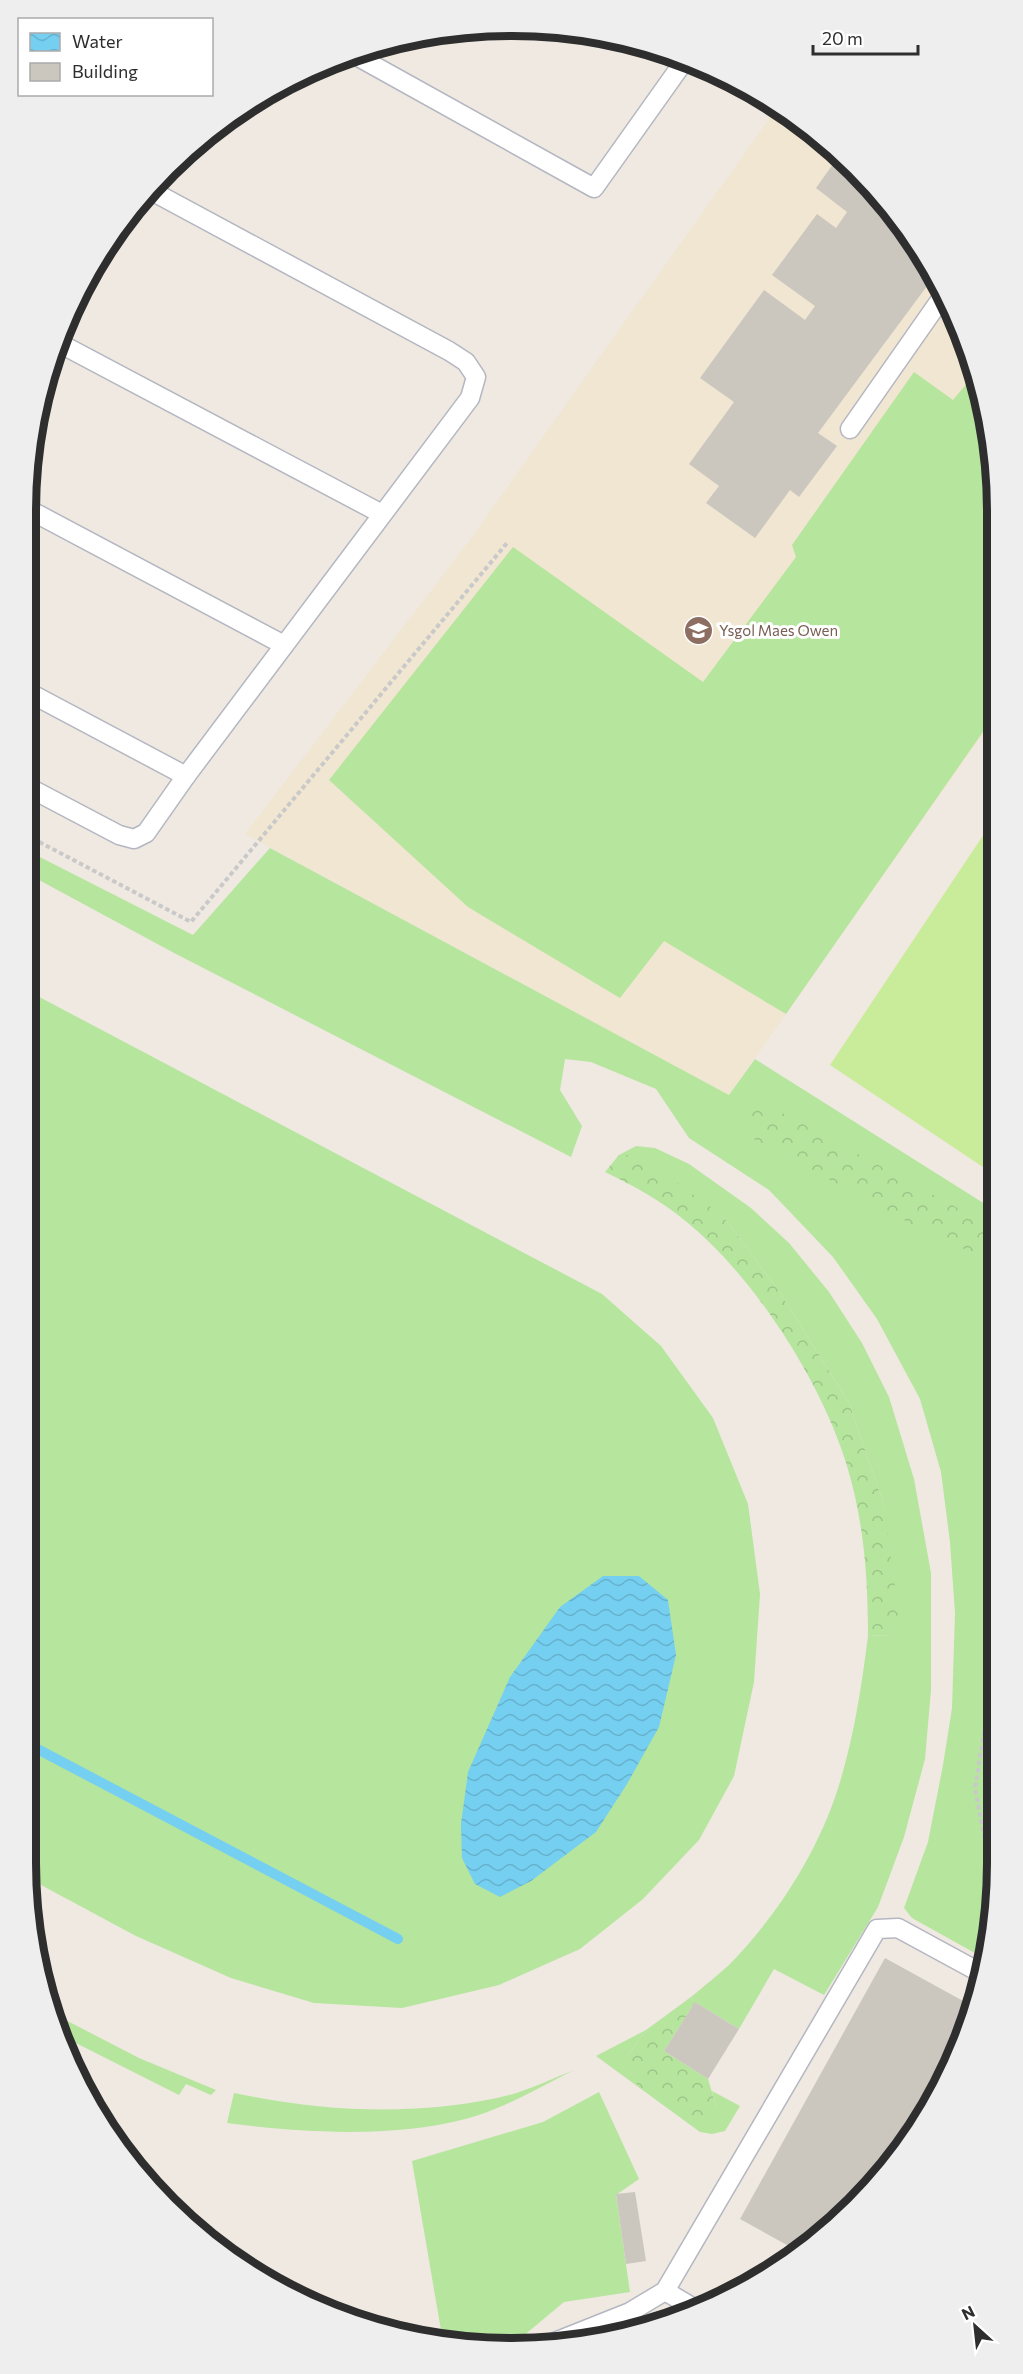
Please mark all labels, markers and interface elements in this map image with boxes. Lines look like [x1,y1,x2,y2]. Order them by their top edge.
legend [18,18,213,96]
scale bar [813,18,918,56]
text: 20 m [822,27,863,49]
text: Water [72,30,123,52]
text: Building [72,60,138,82]
school or university icon: Ysgol Maes Owen [682,614,714,646]
place label: Ysgol Maes Owen [719,621,838,639]
north arrow [945,2296,1005,2356]
text: N [958,2301,978,2323]

